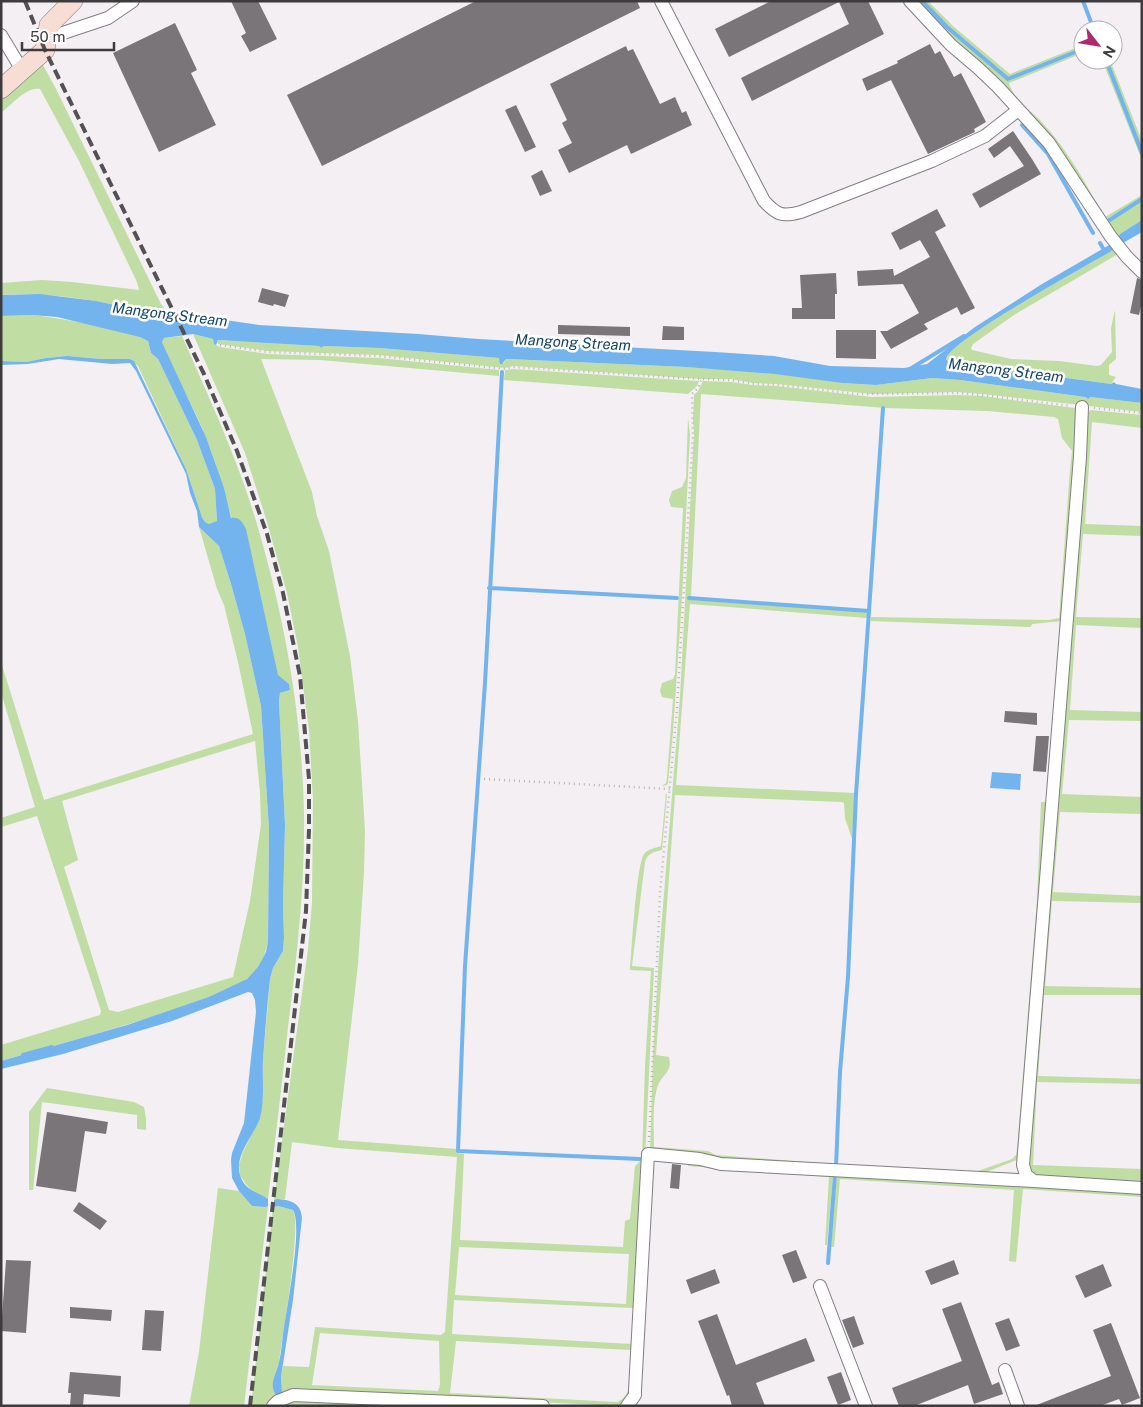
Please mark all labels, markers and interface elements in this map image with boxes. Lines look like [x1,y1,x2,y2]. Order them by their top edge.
scale bar [22,20,115,52]
north arrow [1073,20,1123,70]
text: 50 m [30,28,65,45]
text: N [1099,43,1119,61]
water label: Mangong Stream [111,298,229,330]
water label: Mangong Stream [515,330,631,354]
water label: Mangong Stream [947,354,1065,386]

